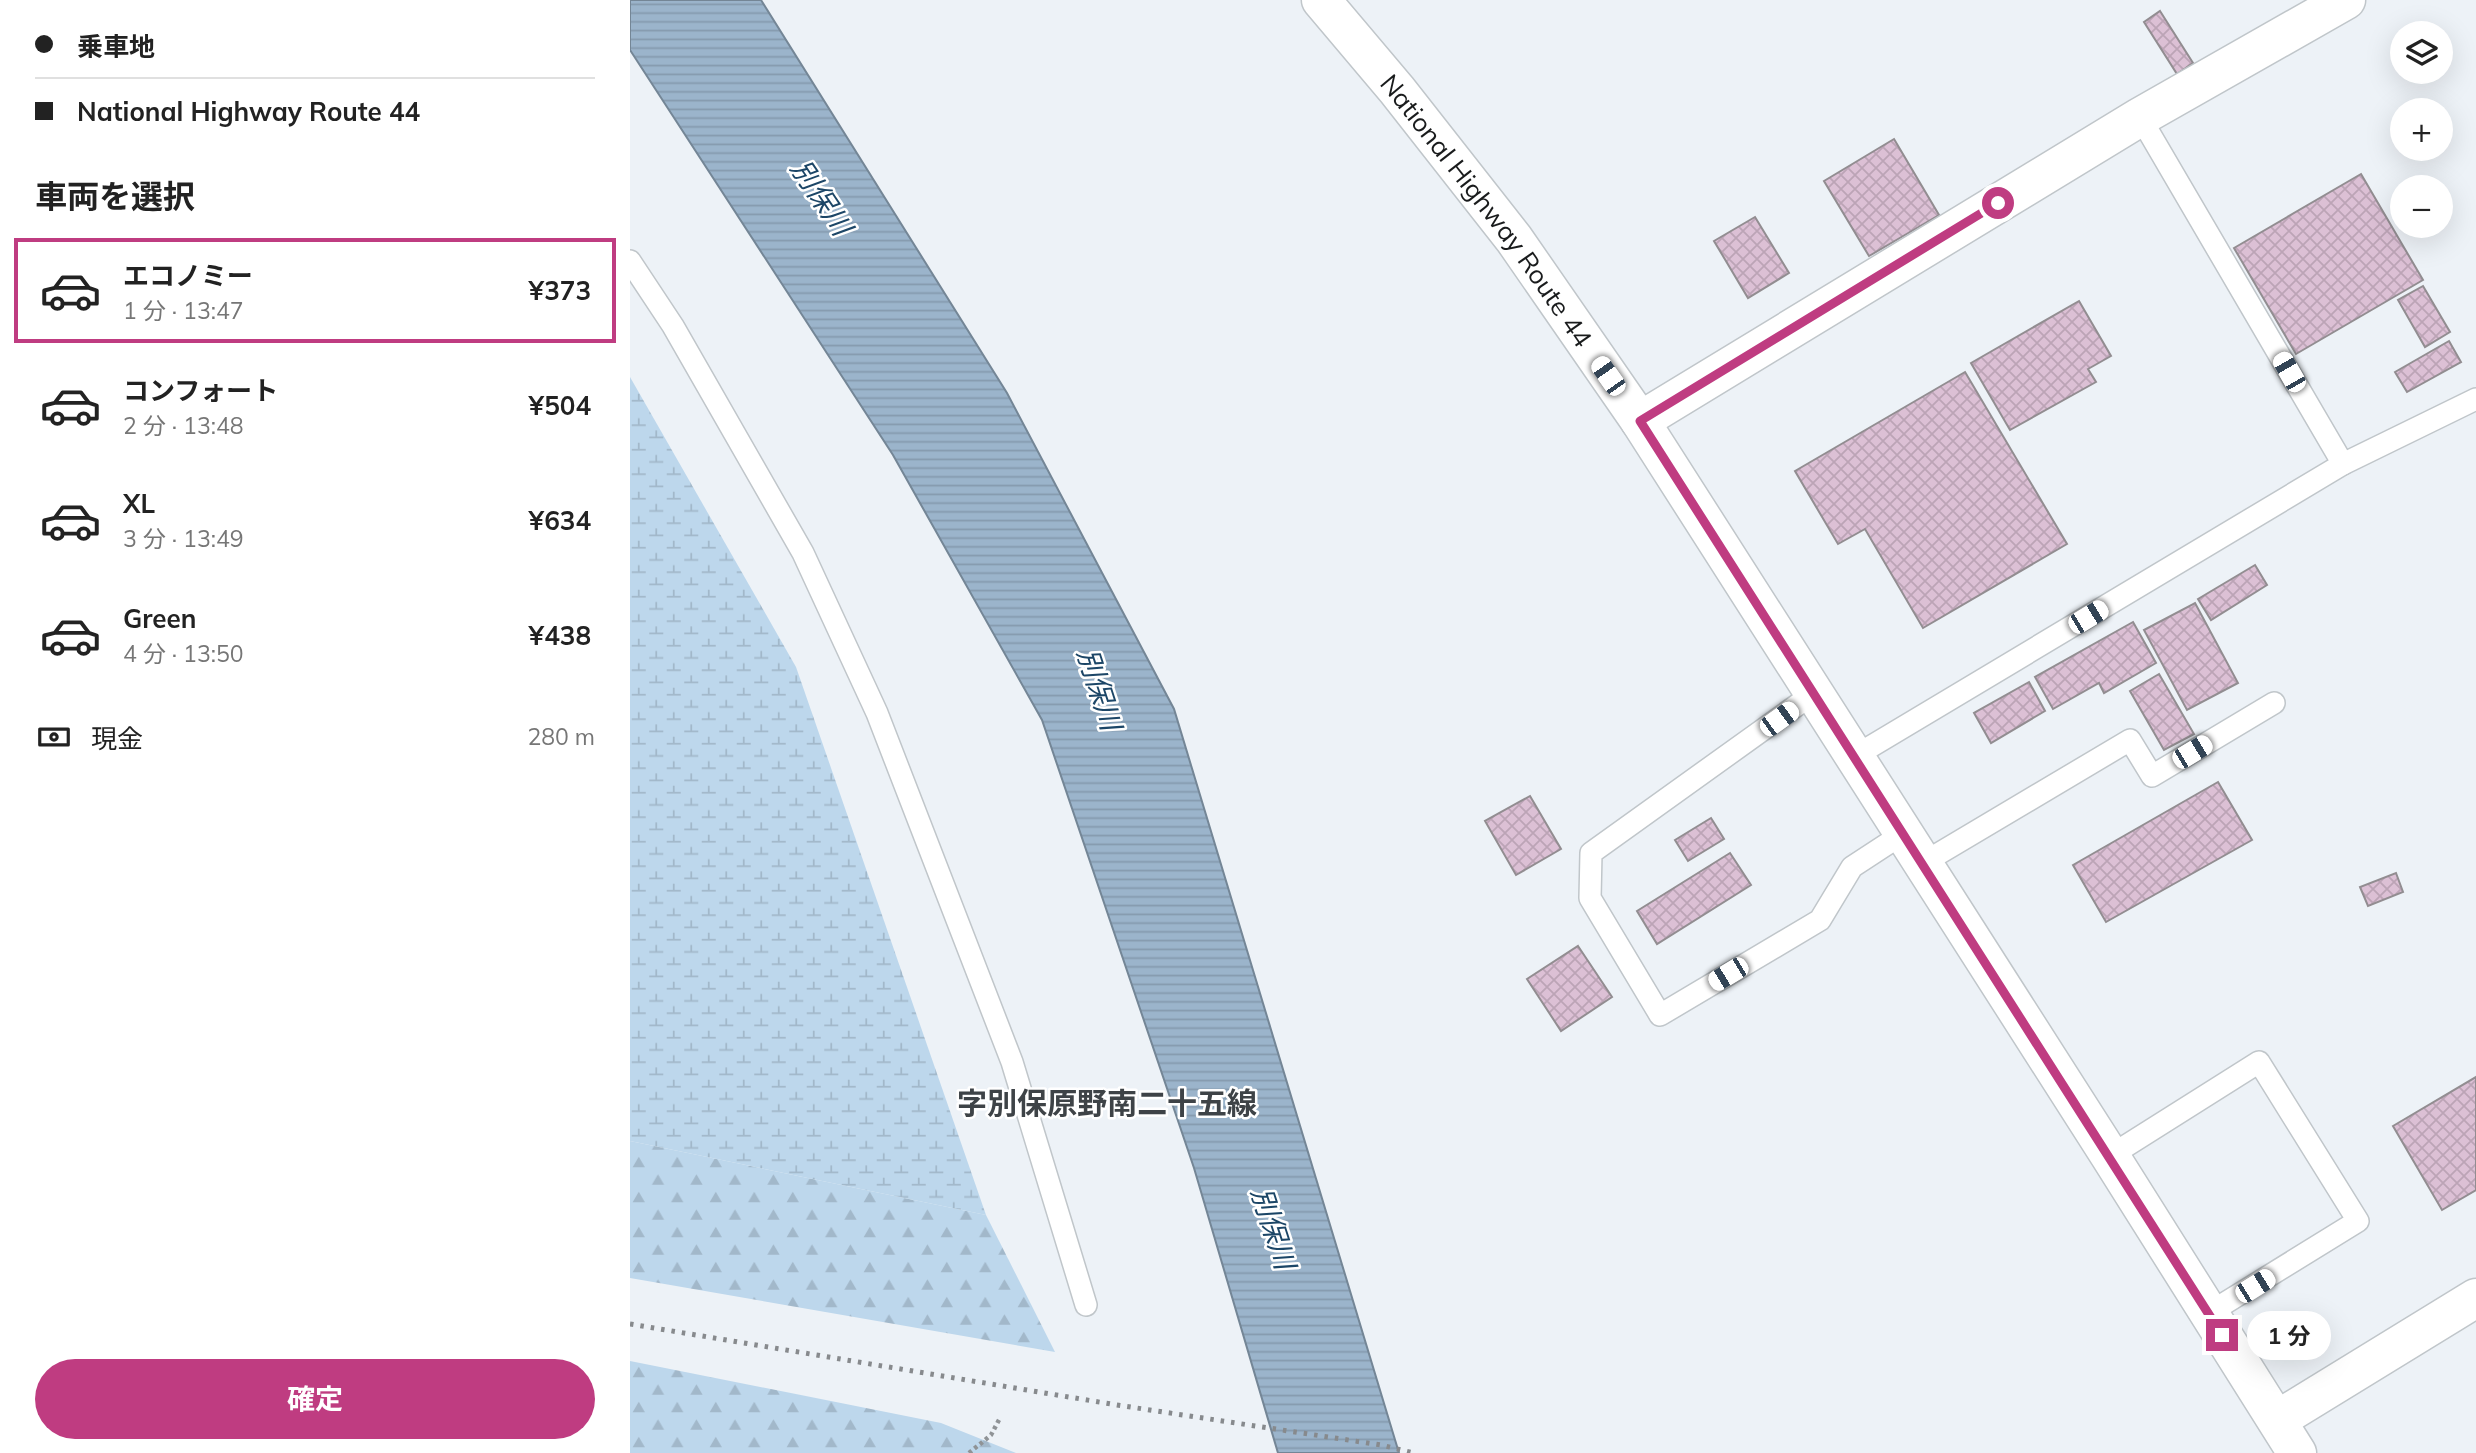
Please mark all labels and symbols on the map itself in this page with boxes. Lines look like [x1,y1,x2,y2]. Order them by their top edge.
street label: National Highway Route 44 [1374,67,1600,353]
water label: 別保川 [784,152,862,244]
route start [1982,187,2014,219]
car [2270,349,2309,395]
car [1588,353,1629,399]
car [2065,597,2112,637]
water label: 別保川 [1070,644,1131,737]
car [1756,698,1803,740]
car [2169,732,2216,772]
car [1705,954,1752,994]
district label: 字別保原野南二十五線 [957,1084,1257,1122]
water label: 別保川 [1244,1183,1305,1276]
car [2232,1266,2279,1306]
callout: 1 分 [2246,1310,2330,1360]
route end [2206,1319,2238,1351]

